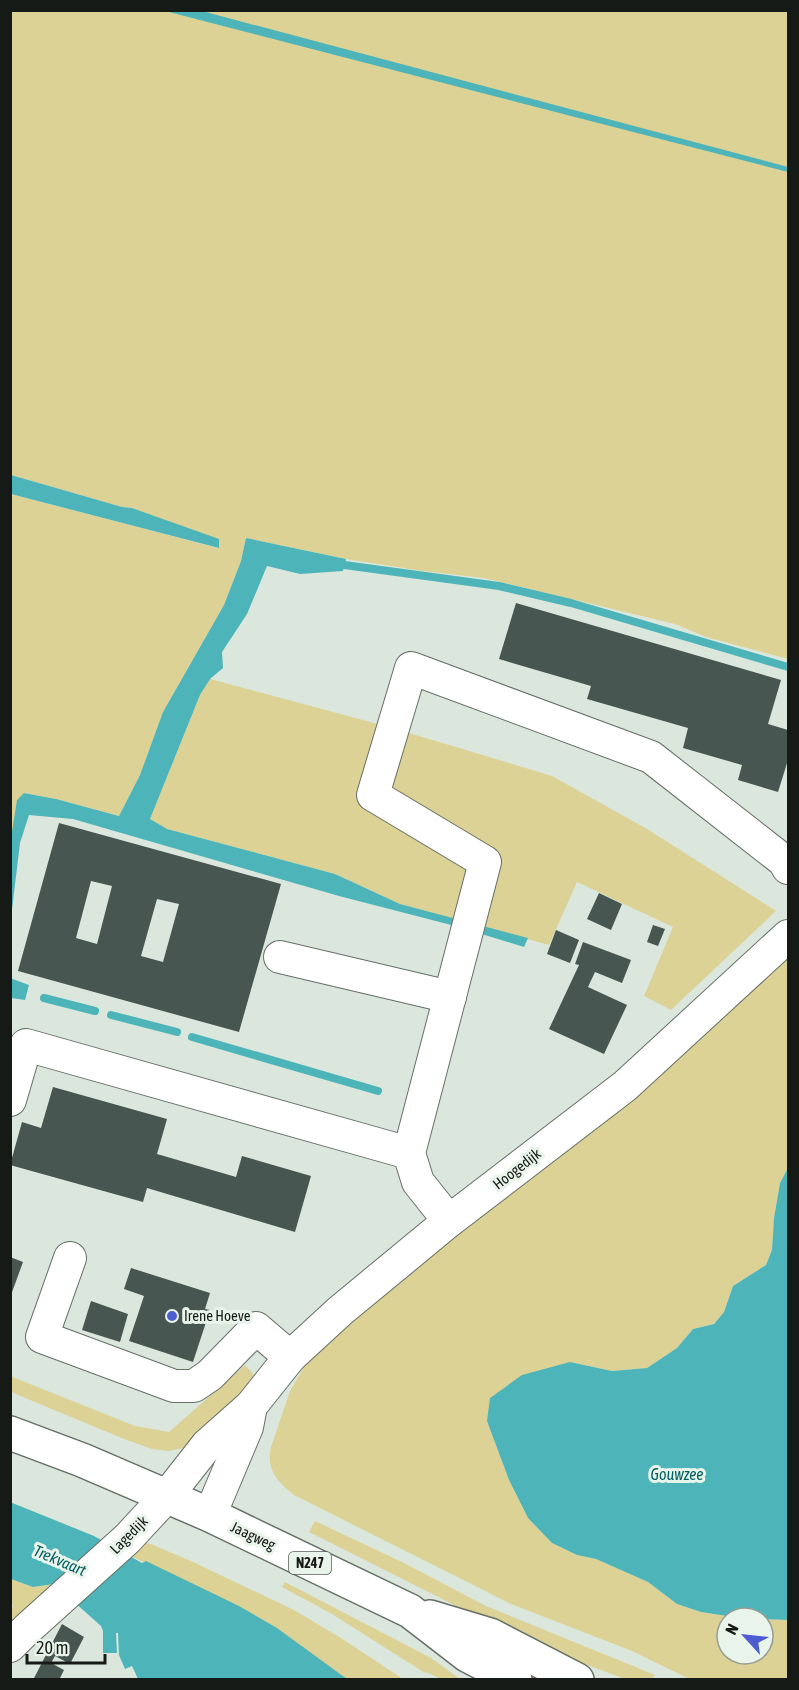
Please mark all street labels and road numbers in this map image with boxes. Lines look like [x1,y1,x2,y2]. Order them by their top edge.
street label: Hoogedijk [489,1144,544,1193]
street label: Lagedijk [106,1512,151,1557]
street label: Jaagweg [228,1518,279,1553]
road number: N247 [289,1552,331,1574]

